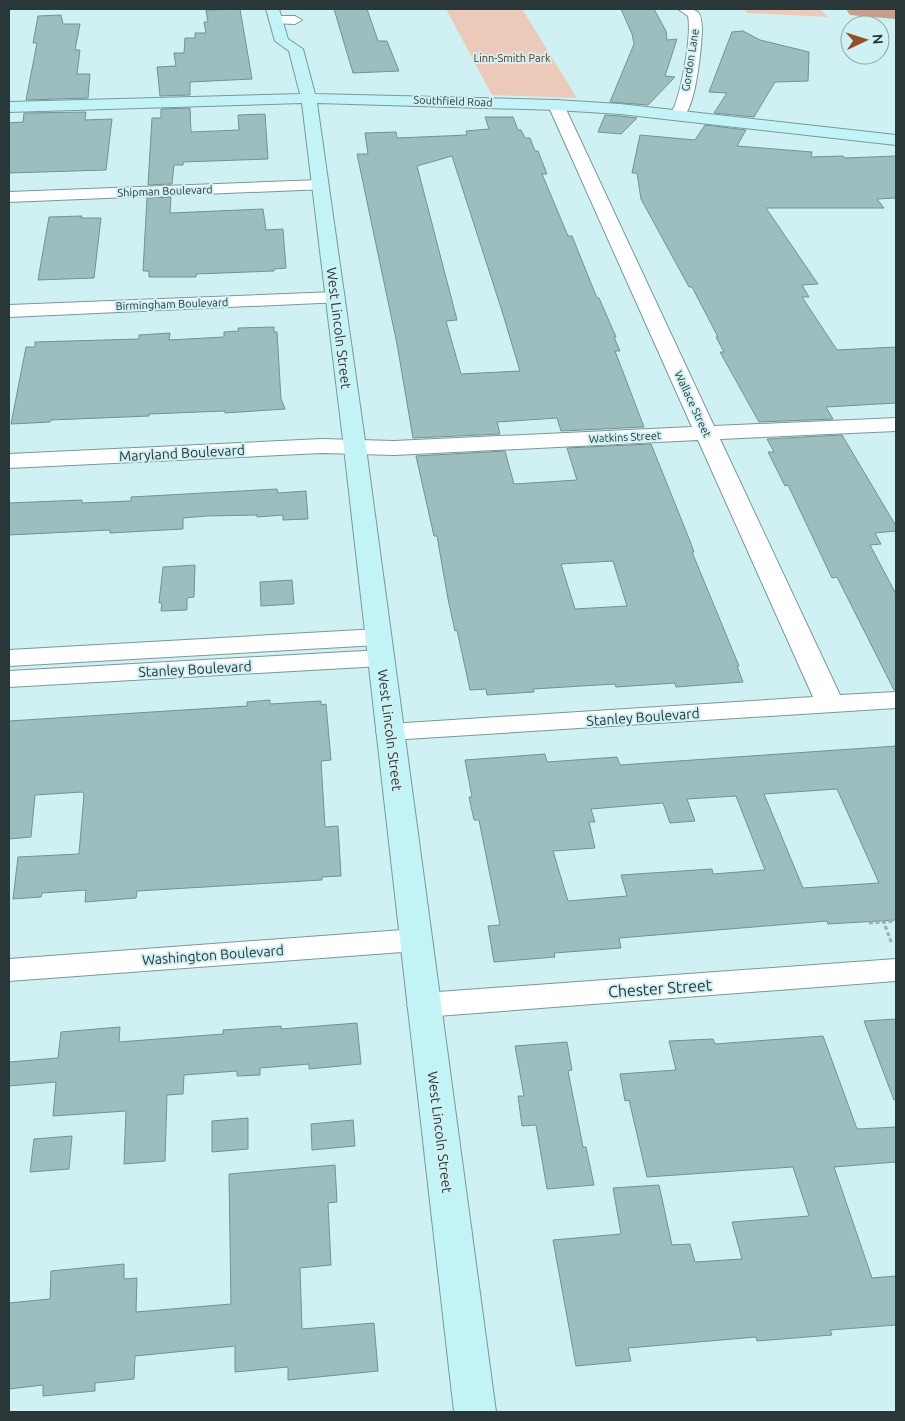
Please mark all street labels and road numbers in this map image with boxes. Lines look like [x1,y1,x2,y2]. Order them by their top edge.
street label: Gordon Lane [679,28,701,92]
street label: Southfield Road [413,94,493,108]
street label: Shipman Boulevard [117,183,213,199]
street label: West Lincoln Street [324,266,354,390]
street label: Birmingham Boulevard [115,296,229,312]
street label: Wallace Street [672,369,714,440]
street label: Watkins Street [589,429,662,445]
street label: Maryland Boulevard [119,442,245,464]
street label: Stanley Boulevard [138,658,252,680]
street label: West Lincoln Street [375,668,405,792]
street label: Stanley Boulevard [586,705,700,729]
street label: Washington Boulevard [142,942,284,968]
street label: Chester Street [607,975,713,1001]
street label: West Lincoln Street [425,1070,455,1194]

